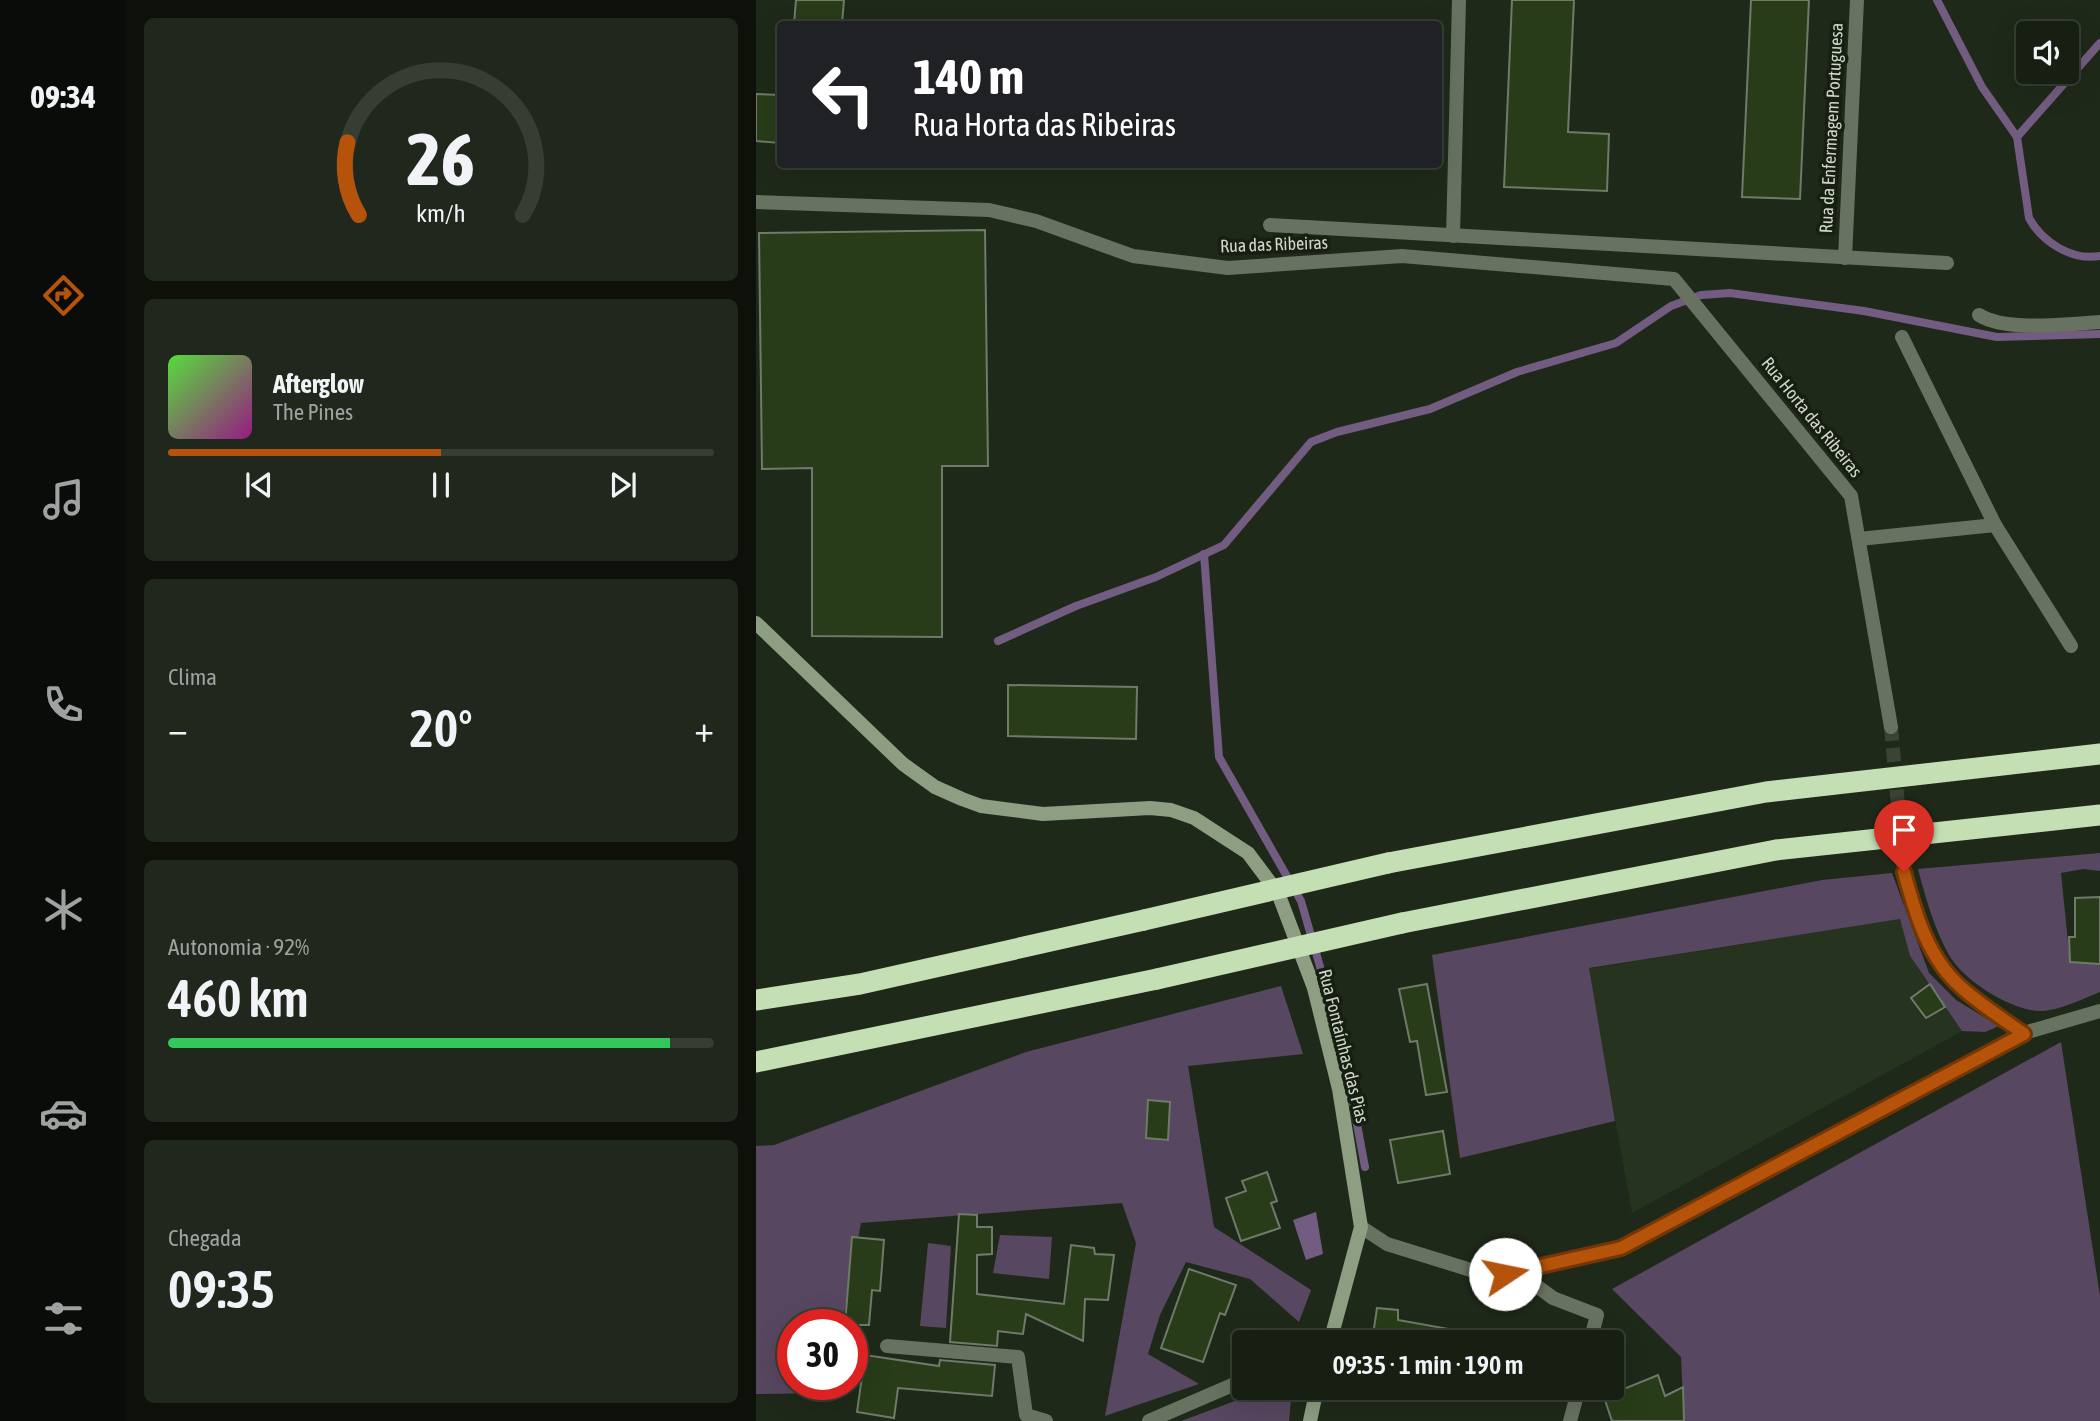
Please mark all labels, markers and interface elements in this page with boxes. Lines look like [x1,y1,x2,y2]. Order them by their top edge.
map controls [2016,21,2079,84]
button: sound [2016,21,2079,84]
street label: Rua da Enfermagem Portuguesa [1815,22,1847,234]
text: 140 m [913,48,1024,104]
icon: left [798,49,889,140]
text: 09:34 [30,78,96,115]
text: Rua Horta das Ribeiras [913,106,1176,143]
text: 26 [407,118,475,201]
text: km/h [416,199,466,227]
street label: Rua das Ribeiras [1220,232,1328,256]
icon: directions [39,271,88,320]
street label: Rua Horta das Ribeiras [1757,353,1867,481]
text: Afterglow [273,369,364,399]
text: The Pines [273,399,353,425]
icon: previous [240,466,278,504]
icon: pause [422,466,460,504]
icon: next [604,466,642,504]
icon: music [39,475,88,524]
text: Clima [168,664,217,690]
icon: phone [39,680,88,729]
text: 20° [409,698,473,758]
text: − [168,707,188,750]
text: + [694,707,714,750]
pin [1874,800,1934,872]
icon: arrive [1885,811,1923,849]
icon: climate [39,885,88,934]
text: Autonomia · 92% [168,934,309,960]
street label: Rua Fontaínhas das Pias [1315,967,1373,1125]
text: 460 km [168,968,309,1028]
icon: car [39,1089,88,1138]
text: Chegada [168,1225,242,1251]
position arrow [1468,1237,1542,1311]
text: 09:35 [168,1259,275,1319]
icon: filters [39,1294,88,1343]
speed limit sign: 30 [777,1309,868,1400]
text: 09:35 · 1 min · 190 m [1333,1350,1523,1380]

